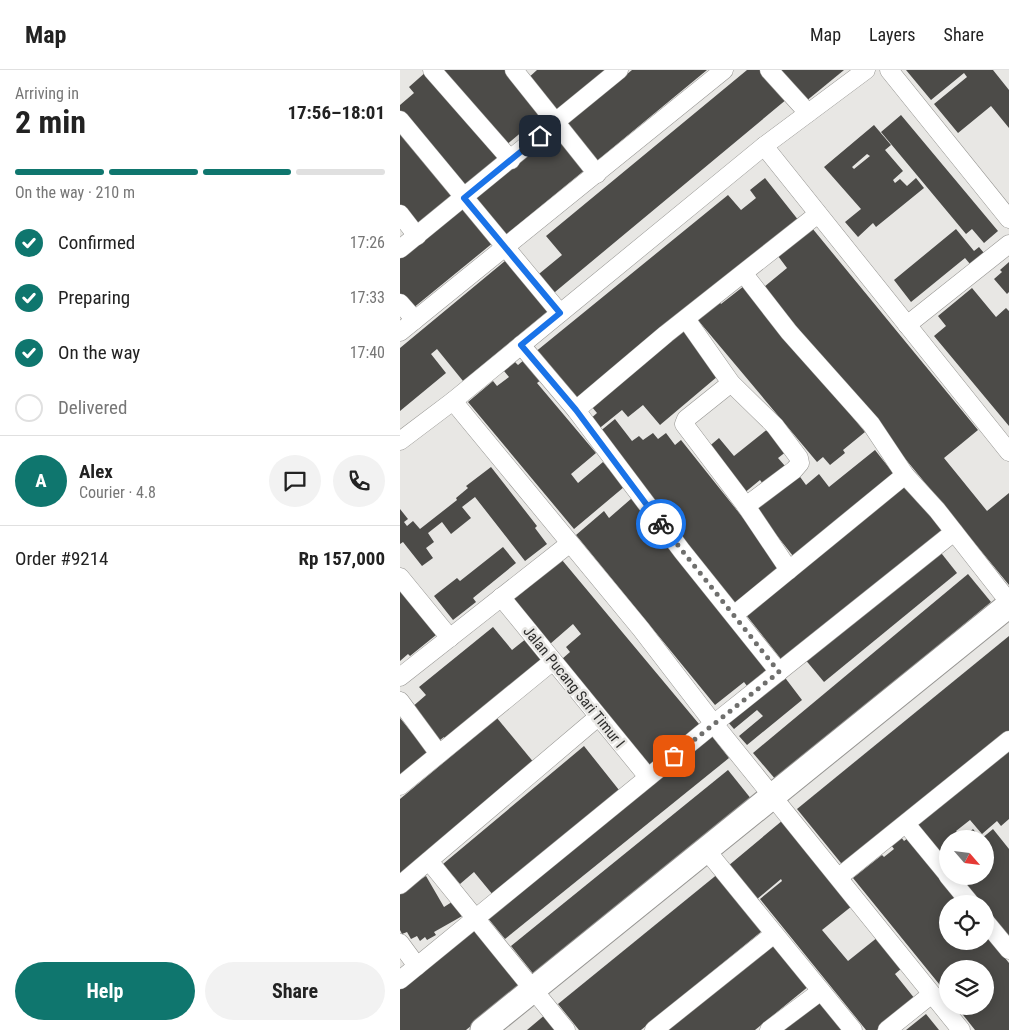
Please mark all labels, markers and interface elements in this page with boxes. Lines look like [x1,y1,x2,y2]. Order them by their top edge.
text: Map [25,21,66,49]
text: Map [810,24,841,45]
text: Layers [869,24,916,45]
text: Share [944,24,984,45]
text: Arriving in [15,84,79,103]
text: 17:56–18:01 [287,101,385,124]
text: 2 min [15,103,86,141]
pin [519,115,561,157]
icon: home [526,122,554,150]
text: On the way · 210 m [15,183,135,202]
icon: check [15,229,43,257]
text: Confirmed [58,231,135,254]
text: 17:26 [350,233,385,252]
icon: check [15,284,43,312]
text: Preparing [58,286,130,309]
text: 17:33 [350,288,385,307]
icon: check [15,339,43,367]
text: On the way [58,341,140,364]
text: 17:40 [350,343,385,362]
text: Delivered [58,396,127,419]
button: chat [269,455,321,507]
button: phone [333,455,385,507]
text: Alex [79,460,113,483]
text: A [35,469,47,492]
text: Courier · 4.8 [79,483,156,502]
courier [636,499,686,549]
icon: bike [647,510,675,538]
text: Order #9214 [15,547,108,570]
text: Rp 157,000 [298,547,385,570]
street label: Jalan Pucang Sari Timur I [519,623,629,751]
pin [653,735,695,777]
icon: bag [660,742,688,770]
north arrow [939,830,994,885]
map controls [939,830,994,1015]
button: locate [939,895,994,950]
button: layers [939,960,994,1015]
button: Help [15,962,195,1020]
button: Share [205,962,385,1020]

